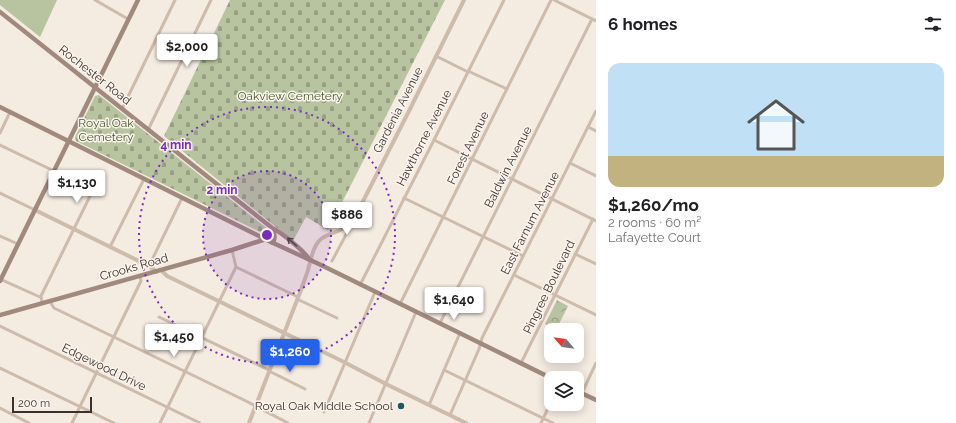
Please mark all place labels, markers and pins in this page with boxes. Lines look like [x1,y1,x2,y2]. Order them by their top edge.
pin: $2,000 [154,34,220,68]
pin: $1,130 [44,170,110,204]
pin: $886 [323,202,371,236]
centre of rings [260,228,274,242]
pin: $1,640 [421,287,487,321]
pin: $1,450 [141,324,207,358]
pin: $1,260 [257,339,323,373]
place label: Royal Oak Middle School [255,399,394,413]
marker: Royal Oak Middle School [396,401,406,411]

